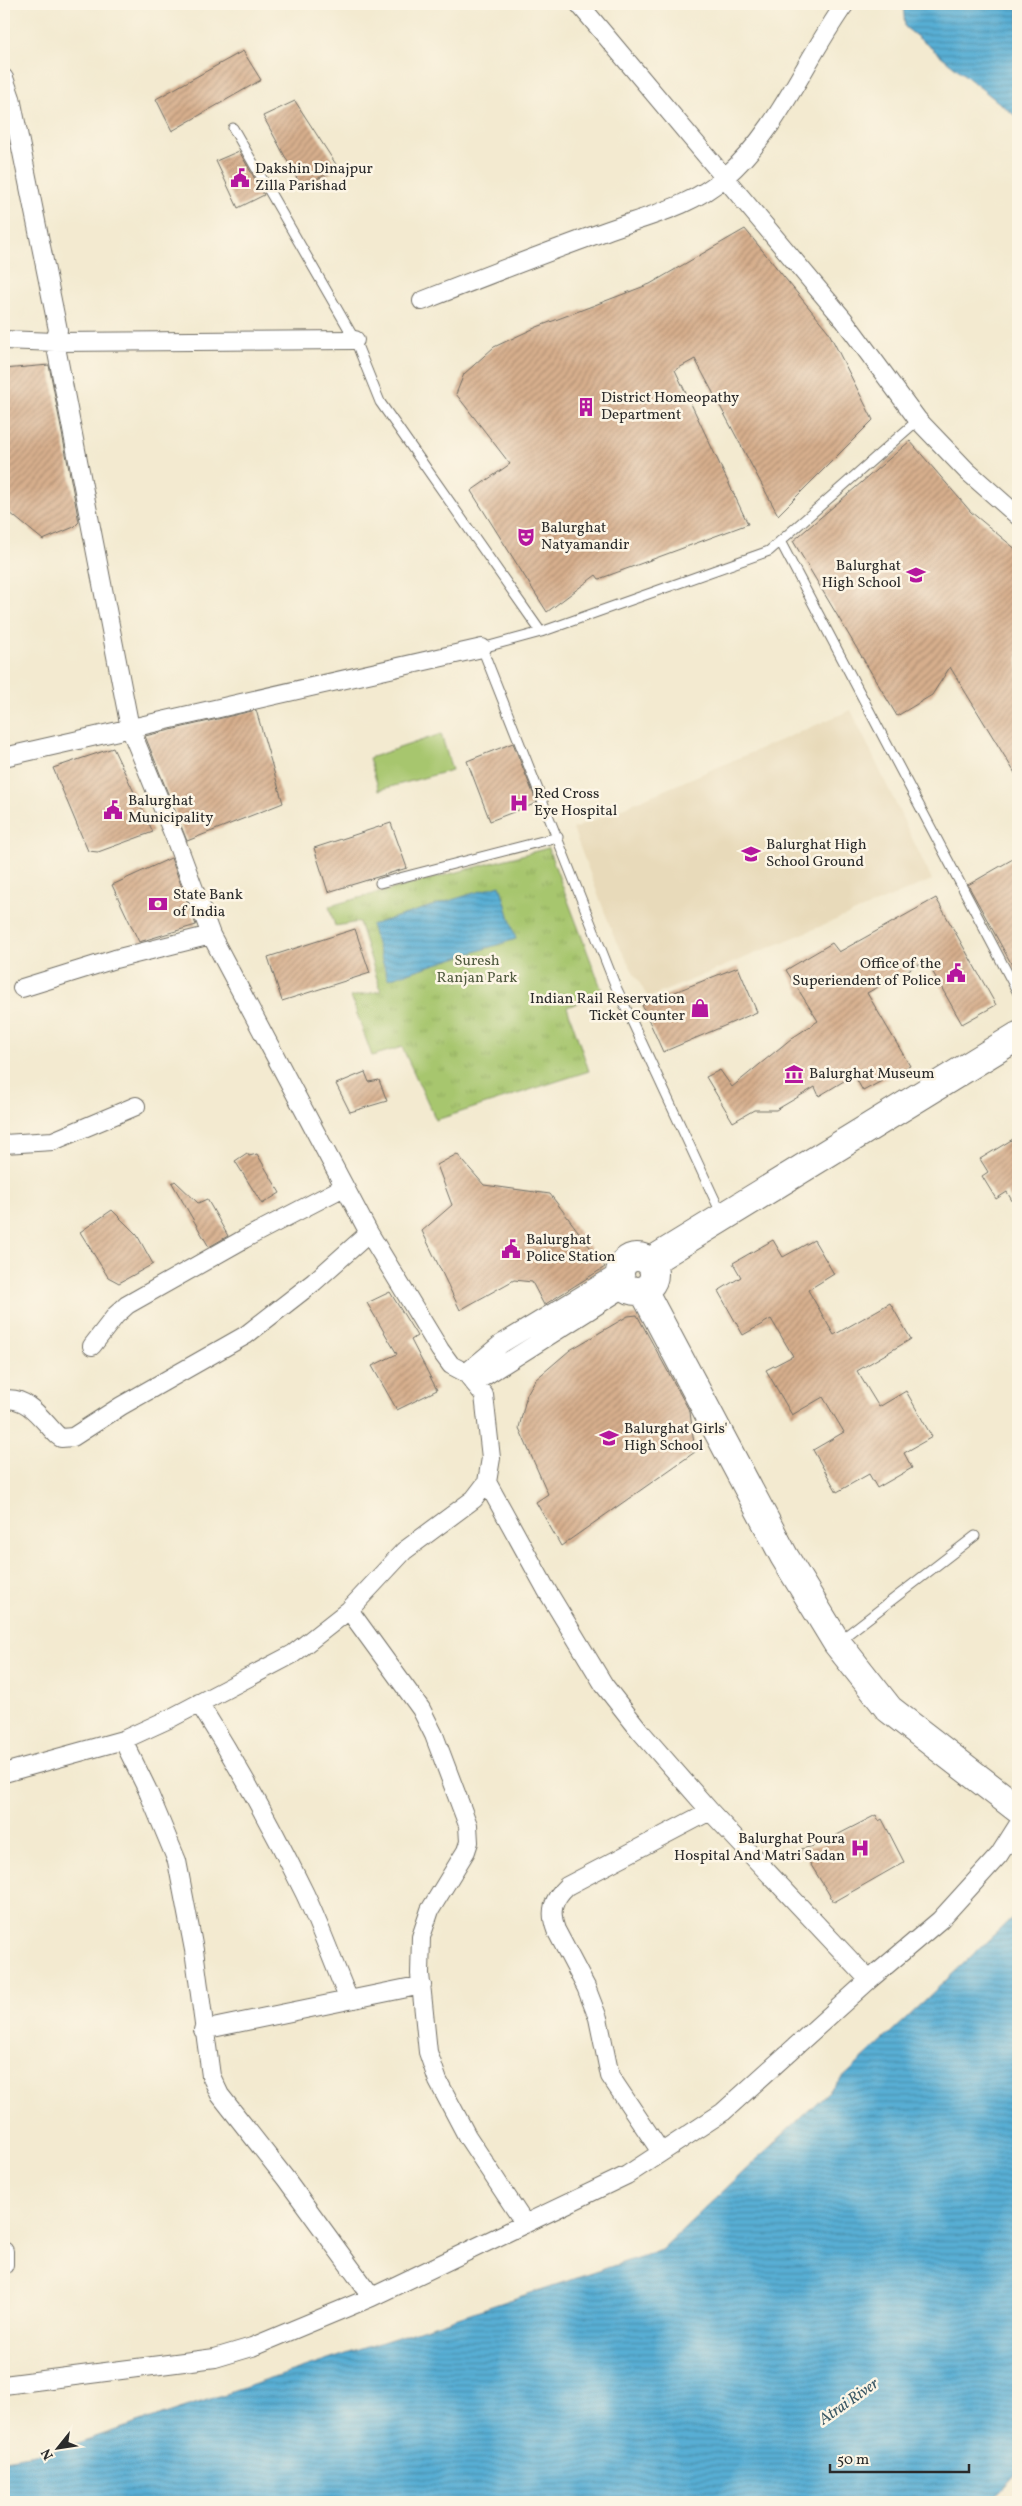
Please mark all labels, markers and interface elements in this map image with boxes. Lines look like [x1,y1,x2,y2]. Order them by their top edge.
place label: Dakshin Dinajpur Zilla Parishad [255,159,373,197]
public building icon: Dakshin Dinajpur Zilla Parishad [229,167,251,189]
place label: District Homeopathy Department [601,388,739,426]
building icon: District Homeopathy Department [575,396,597,418]
place label: Balurghat Natyamandir [541,518,629,556]
theatre icon: Balurghat Natyamandir [515,526,537,548]
place label: Balurghat High School [822,556,901,594]
school or university icon: Balurghat High School [905,564,927,586]
place label: Red Cross Eye Hospital [534,784,617,822]
place label: Balurghat Municipality [128,791,213,829]
hospital icon: Red Cross Eye Hospital [508,792,530,814]
public building icon: Balurghat Municipality [102,799,124,821]
place label: Balurghat High School Ground [766,835,867,873]
school or university icon: Balurghat High School Ground [740,843,762,865]
place label: State Bank of India [173,885,243,923]
bank icon: State Bank of India [147,893,169,915]
park label: Suresh Ranjan Park [436,951,518,989]
place label: Office of the Superiendent of Police [792,954,941,992]
public building icon: Office of the Superiendent of Police [945,962,967,984]
place label: Indian Rail Reservation Ticket Counter [530,989,685,1027]
shop icon: Indian Rail Reservation Ticket Counter [689,997,711,1019]
museum icon: Balurghat Museum [783,1063,805,1085]
place label: Balurghat Museum [809,1064,935,1085]
place label: Balurghat Police Station [526,1230,616,1268]
public building icon: Balurghat Police Station [500,1238,522,1260]
place label: Balurghat Girls' High School [624,1419,728,1457]
school or university icon: Balurghat Girls' High School [598,1427,620,1449]
place label: Balurghat Poura Hospital And Matri Sadan [674,1829,845,1867]
hospital icon: Balurghat Poura Hospital And Matri Sadan [849,1837,871,1859]
water label: Atrai River [814,2373,884,2431]
north arrow [32,2424,82,2474]
scale bar [830,2441,968,2473]
text: N [37,2445,59,2463]
text: 50 m [837,2450,869,2471]

